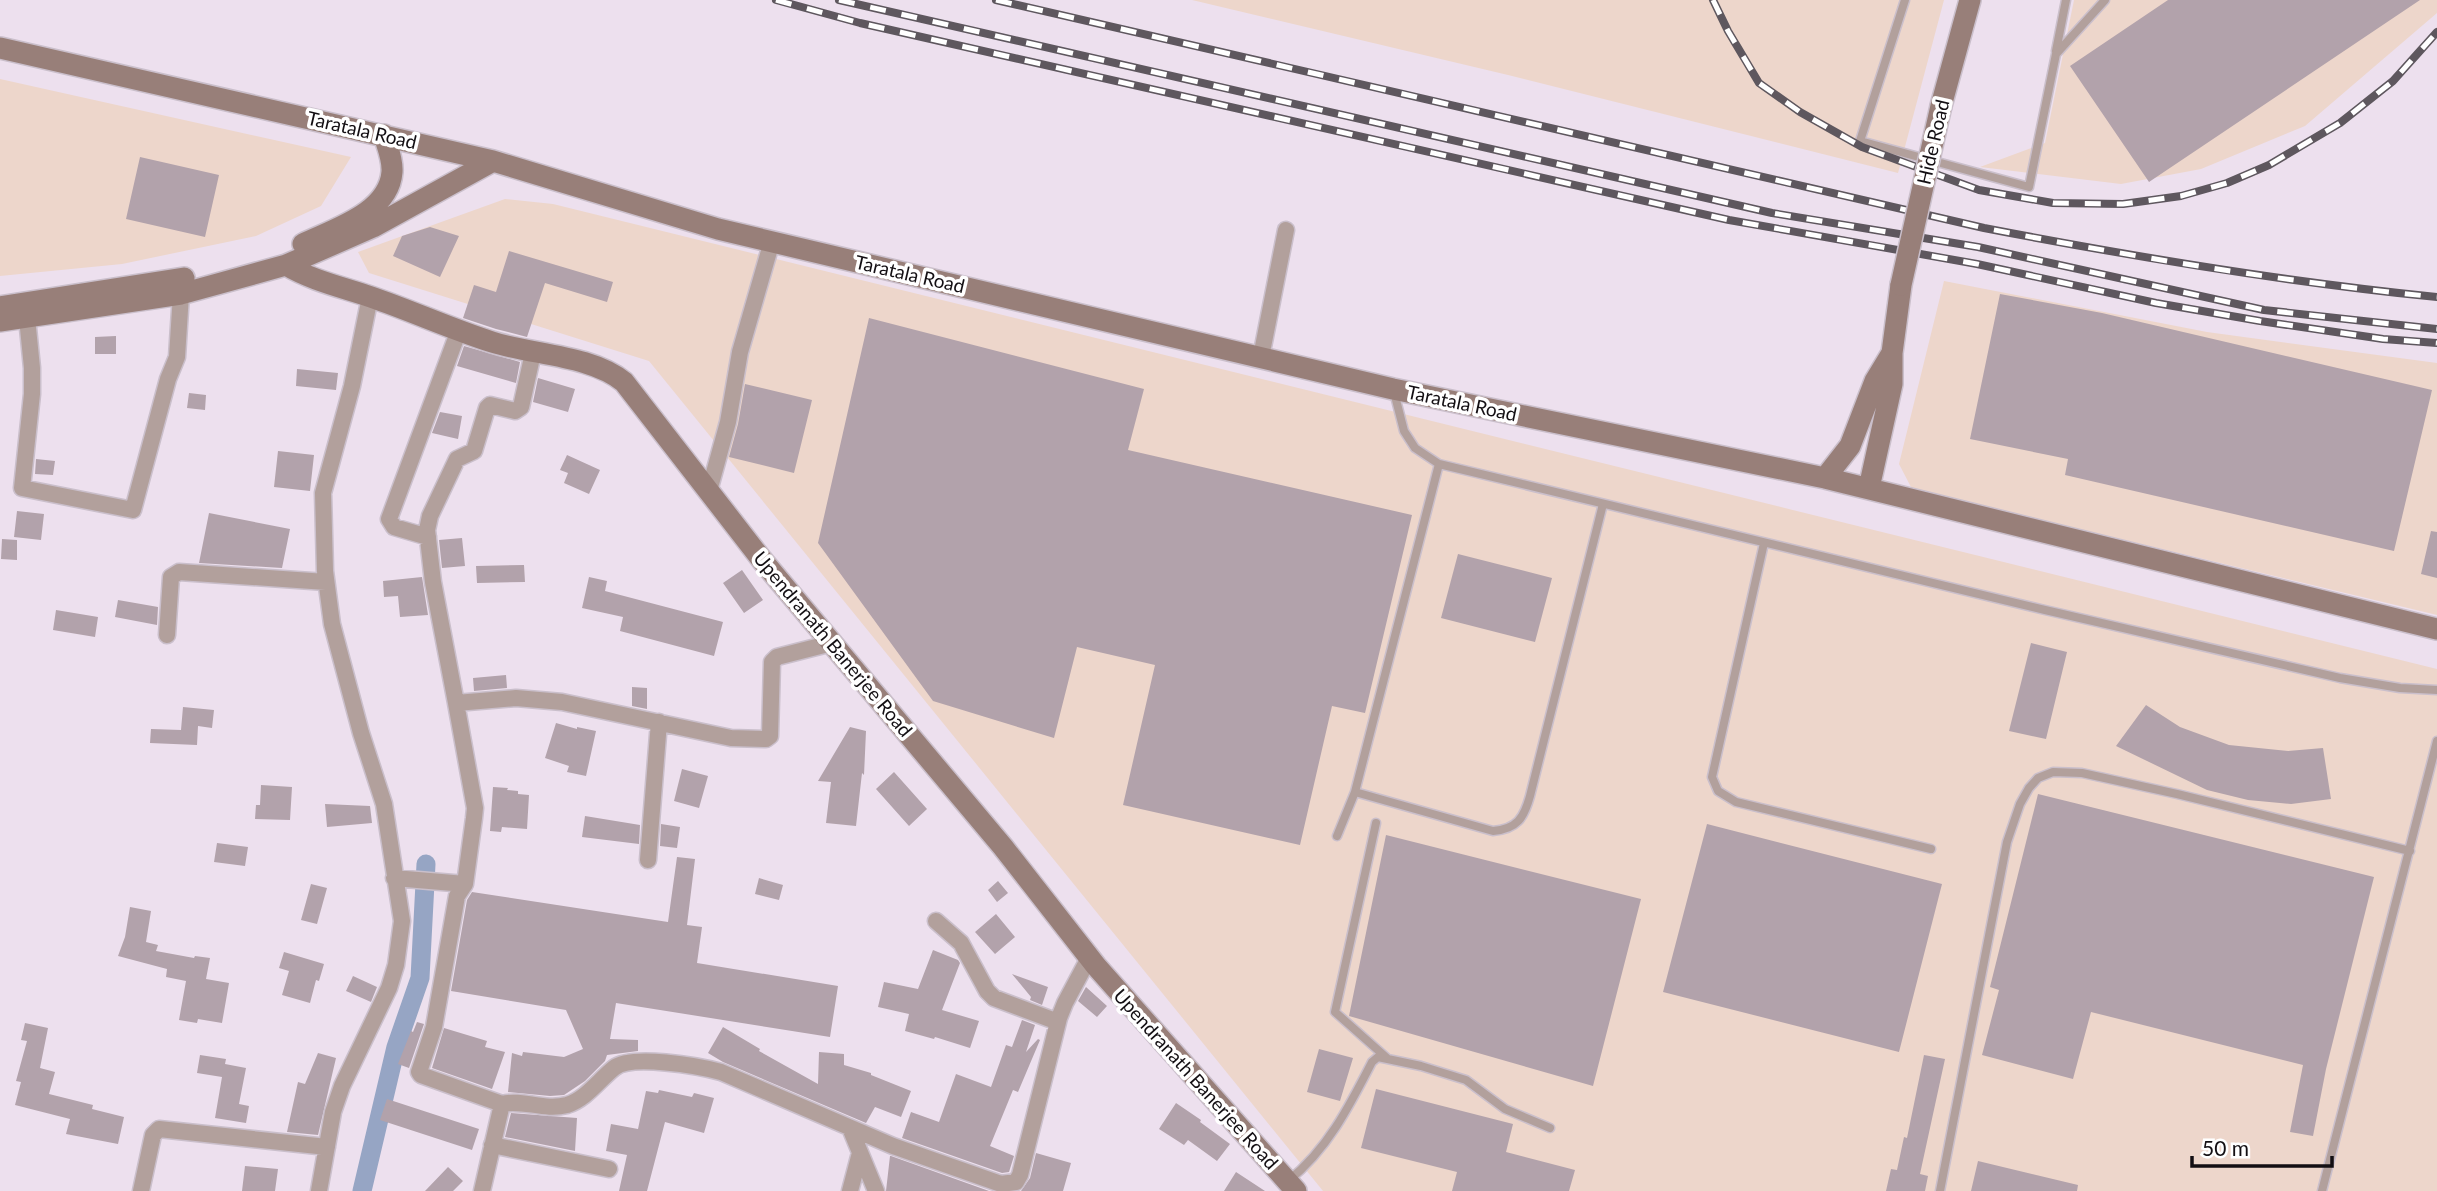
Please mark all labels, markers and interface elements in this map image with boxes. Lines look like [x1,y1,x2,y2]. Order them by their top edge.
street label: Hide Road [1912,97,1953,187]
street label: Taratala Road [305,106,419,153]
street label: Taratala Road [853,250,967,297]
street label: Taratala Road [1405,380,1519,425]
street label: Upendranath Banerjee Road [749,546,918,741]
street label: Upendranath Banerjee Road [1109,984,1283,1174]
scale bar [2192,1124,2332,1168]
text: 50 m [2202,1135,2249,1160]

